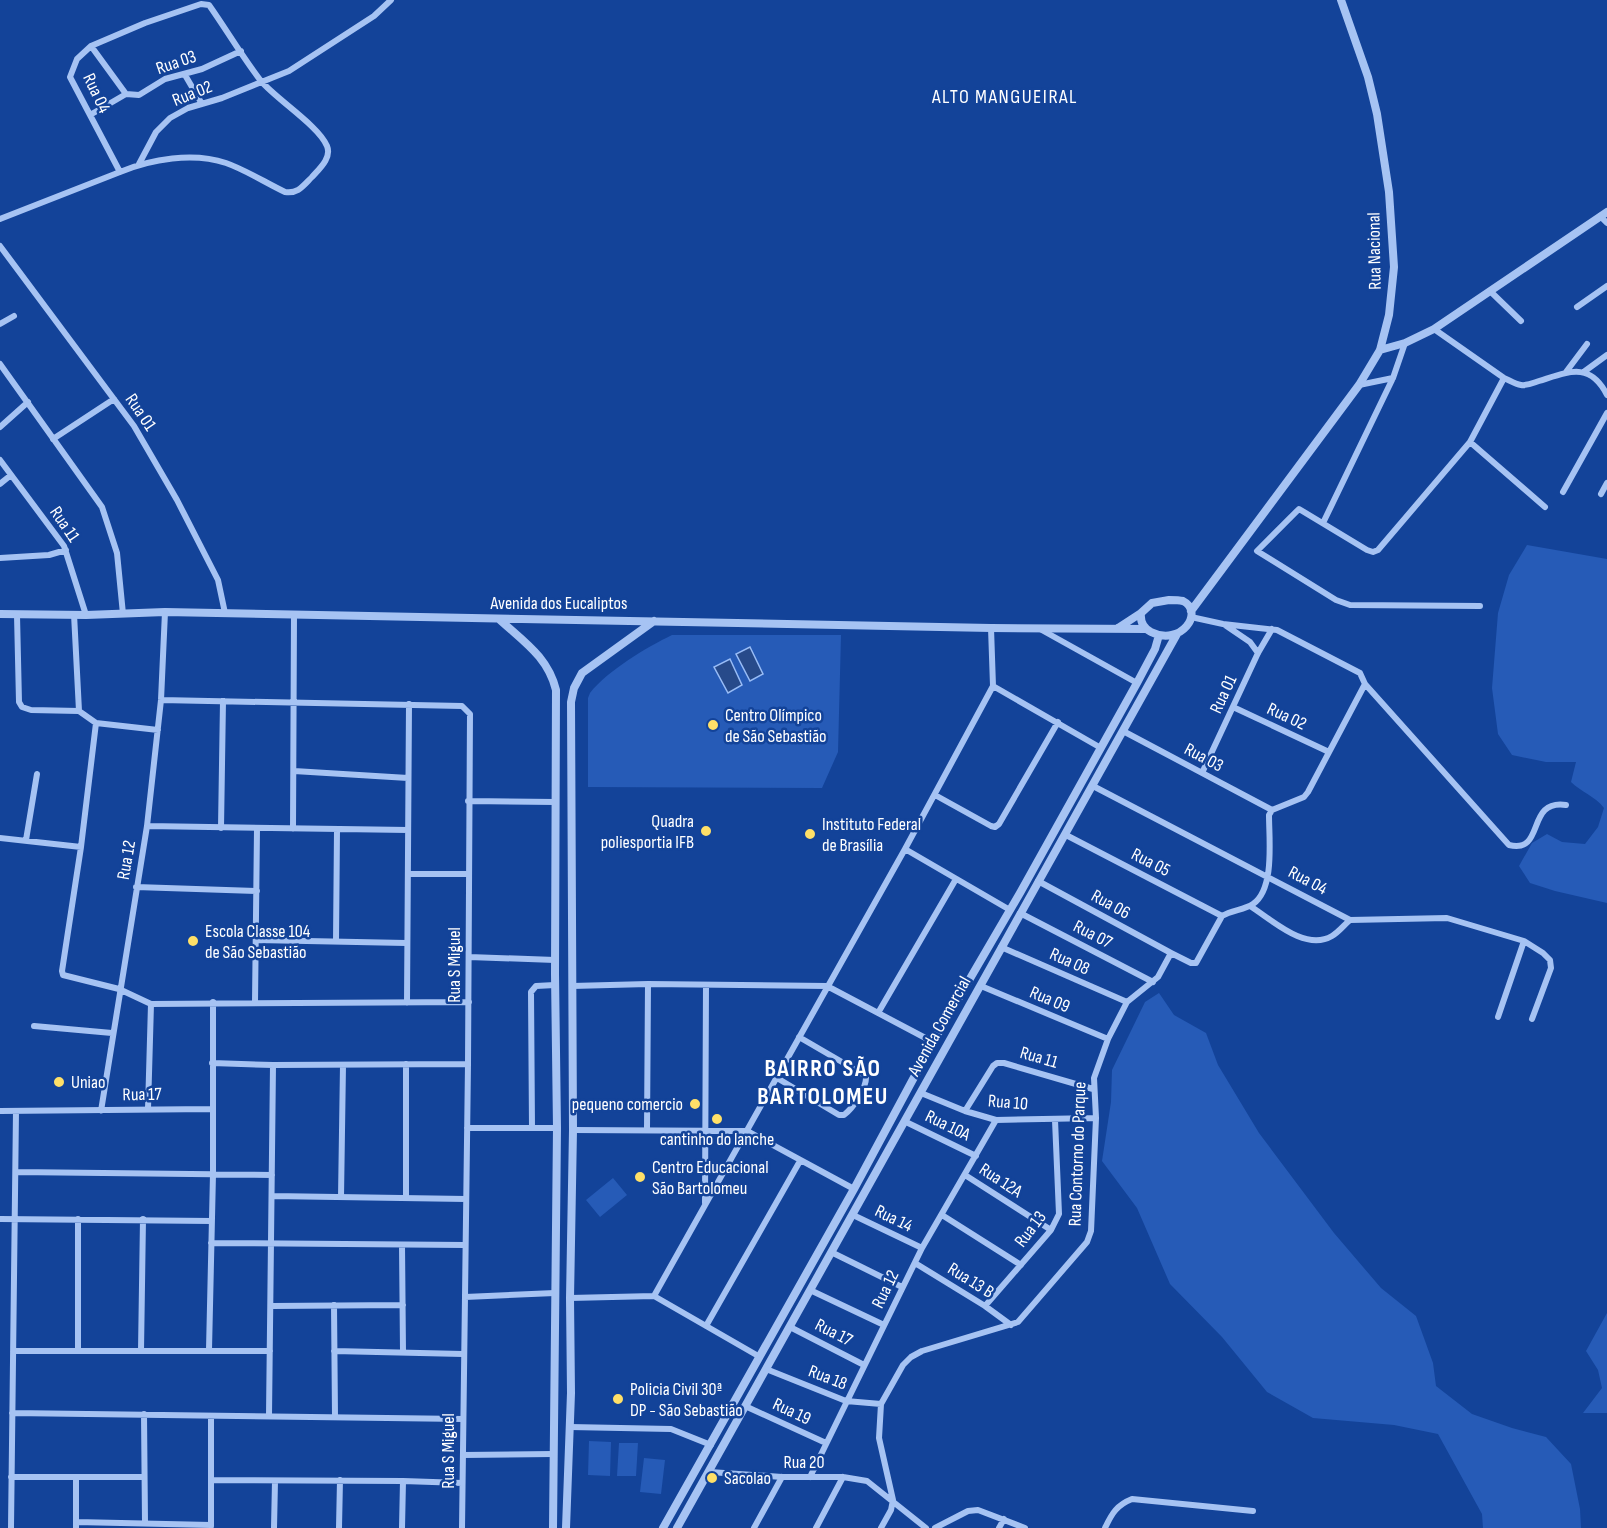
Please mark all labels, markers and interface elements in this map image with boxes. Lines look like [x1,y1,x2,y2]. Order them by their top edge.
street label: Rua 03 [153,46,199,79]
street label: Rua 04 [78,70,115,117]
street label: Rua 02 [169,76,215,111]
district label: ALTO MANGUEIRAL [931,85,1078,109]
street label: Rua Nacional [1363,212,1386,290]
street label: Rua 01 [121,390,161,435]
street label: Rua 11 [45,503,84,547]
street label: Avenida dos Eucaliptos [490,593,627,614]
street label: Rua 01 [1205,671,1242,717]
street label: Rua 02 [1264,698,1310,735]
place label: Centro Olímpico de São Sebastião [725,705,827,747]
marker: Centro Olímpico de São Sebastião [706,718,720,732]
street label: Rua 03 [1181,738,1227,776]
place label: Quadra poliesportia IFB [601,811,694,853]
place label: Instituto Federal de Brasília [822,814,921,856]
marker: Quadra poliesportia IFB [699,824,713,838]
marker: Instituto Federal de Brasília [803,827,817,841]
street label: Rua 12 [113,839,140,881]
street label: Rua 05 [1128,844,1174,881]
street label: Rua 04 [1285,862,1331,900]
street label: Rua 06 [1087,885,1134,924]
street label: Rua 07 [1070,916,1116,953]
place label: Escola Classe 104 de São Sebastião [205,921,311,963]
street label: Rua S Miguel [444,927,465,1003]
marker: Escola Classe 104 de São Sebastião [186,934,200,948]
street label: Rua 08 [1047,943,1093,980]
street label: Avenida Comercial [903,973,975,1081]
street label: Rua 09 [1027,982,1073,1017]
street label: Rua 11 [1018,1042,1061,1073]
district label: BAIRRO SÃO BARTOLOMEU [757,1054,889,1111]
place label: Uniao [71,1072,105,1093]
marker: Uniao [52,1075,66,1089]
street label: Rua Contorno do Parque [1064,1081,1091,1227]
street label: Rua 17 [122,1084,163,1105]
street label: Rua 10 [987,1090,1029,1115]
place label: pequeno comercio [572,1094,683,1115]
marker: pequeno comercio [688,1097,702,1111]
street label: Rua 10A [922,1106,974,1145]
marker: cantinho do lanche [710,1112,724,1126]
place label: cantinho do lanche [660,1129,774,1150]
place label: Centro Educacional São Bartolomeu [652,1157,769,1199]
street label: Rua 12A [975,1159,1027,1202]
marker: Centro Educacional São Bartolomeu [633,1170,647,1184]
street label: Rua 14 [871,1200,917,1237]
street label: Rua 13 [1010,1207,1051,1251]
street label: Rua 13 B [944,1258,998,1303]
street label: Rua 12 [867,1267,904,1312]
street label: Rua 17 [812,1314,857,1351]
street label: Rua 18 [805,1361,850,1394]
place label: Policia Civil 30ª DP - São Sebastião [630,1379,743,1421]
marker: Policia Civil 30ª DP - São Sebastião [611,1392,625,1406]
street label: Rua 19 [769,1394,814,1429]
street label: Rua S Miguel [438,1413,459,1489]
street label: Rua 20 [783,1452,825,1473]
place label: Sacolao [724,1468,771,1489]
marker: Sacolao [705,1471,719,1485]

